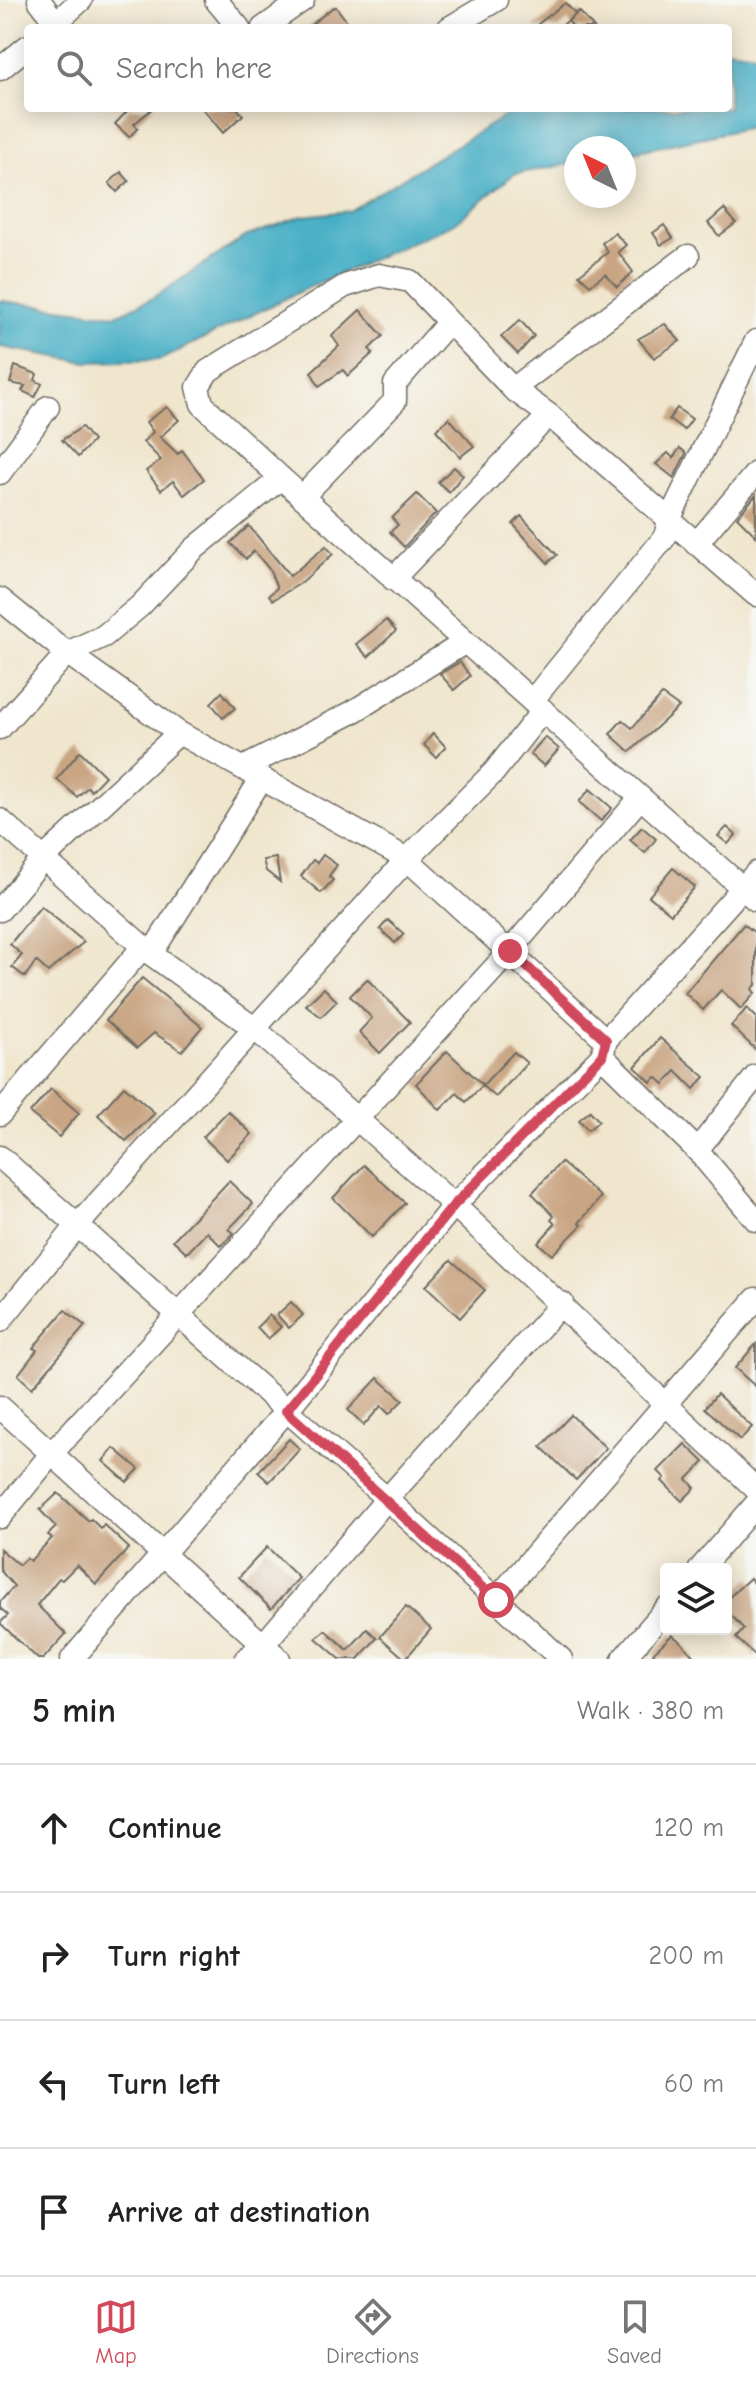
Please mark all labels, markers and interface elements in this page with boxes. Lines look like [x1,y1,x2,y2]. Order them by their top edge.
search box [24,24,732,112]
icon: search [52,46,96,90]
text: Search here [116,51,272,86]
north arrow [564,136,636,208]
route end [492,933,528,969]
map controls [660,1563,732,1635]
button: layers [660,1563,732,1635]
route start [478,1582,514,1618]
text: 5 min [32,1691,116,1731]
text: Walk · 380 m [577,1696,724,1726]
icon: ahead [32,1806,76,1850]
text: Continue [108,1811,222,1846]
text: 120 m [654,1813,724,1843]
icon: right [32,1934,76,1978]
text: Turn right [108,1939,240,1974]
text: 200 m [649,1941,724,1971]
icon: left [32,2062,76,2106]
text: Turn left [108,2067,220,2102]
text: 60 m [664,2069,724,2099]
icon: arrive [32,2190,76,2234]
text: Arrive at destination [108,2195,370,2230]
tab: Map [94,2295,138,2369]
tab: Directions [326,2295,419,2369]
tab: Saved [607,2295,662,2369]

